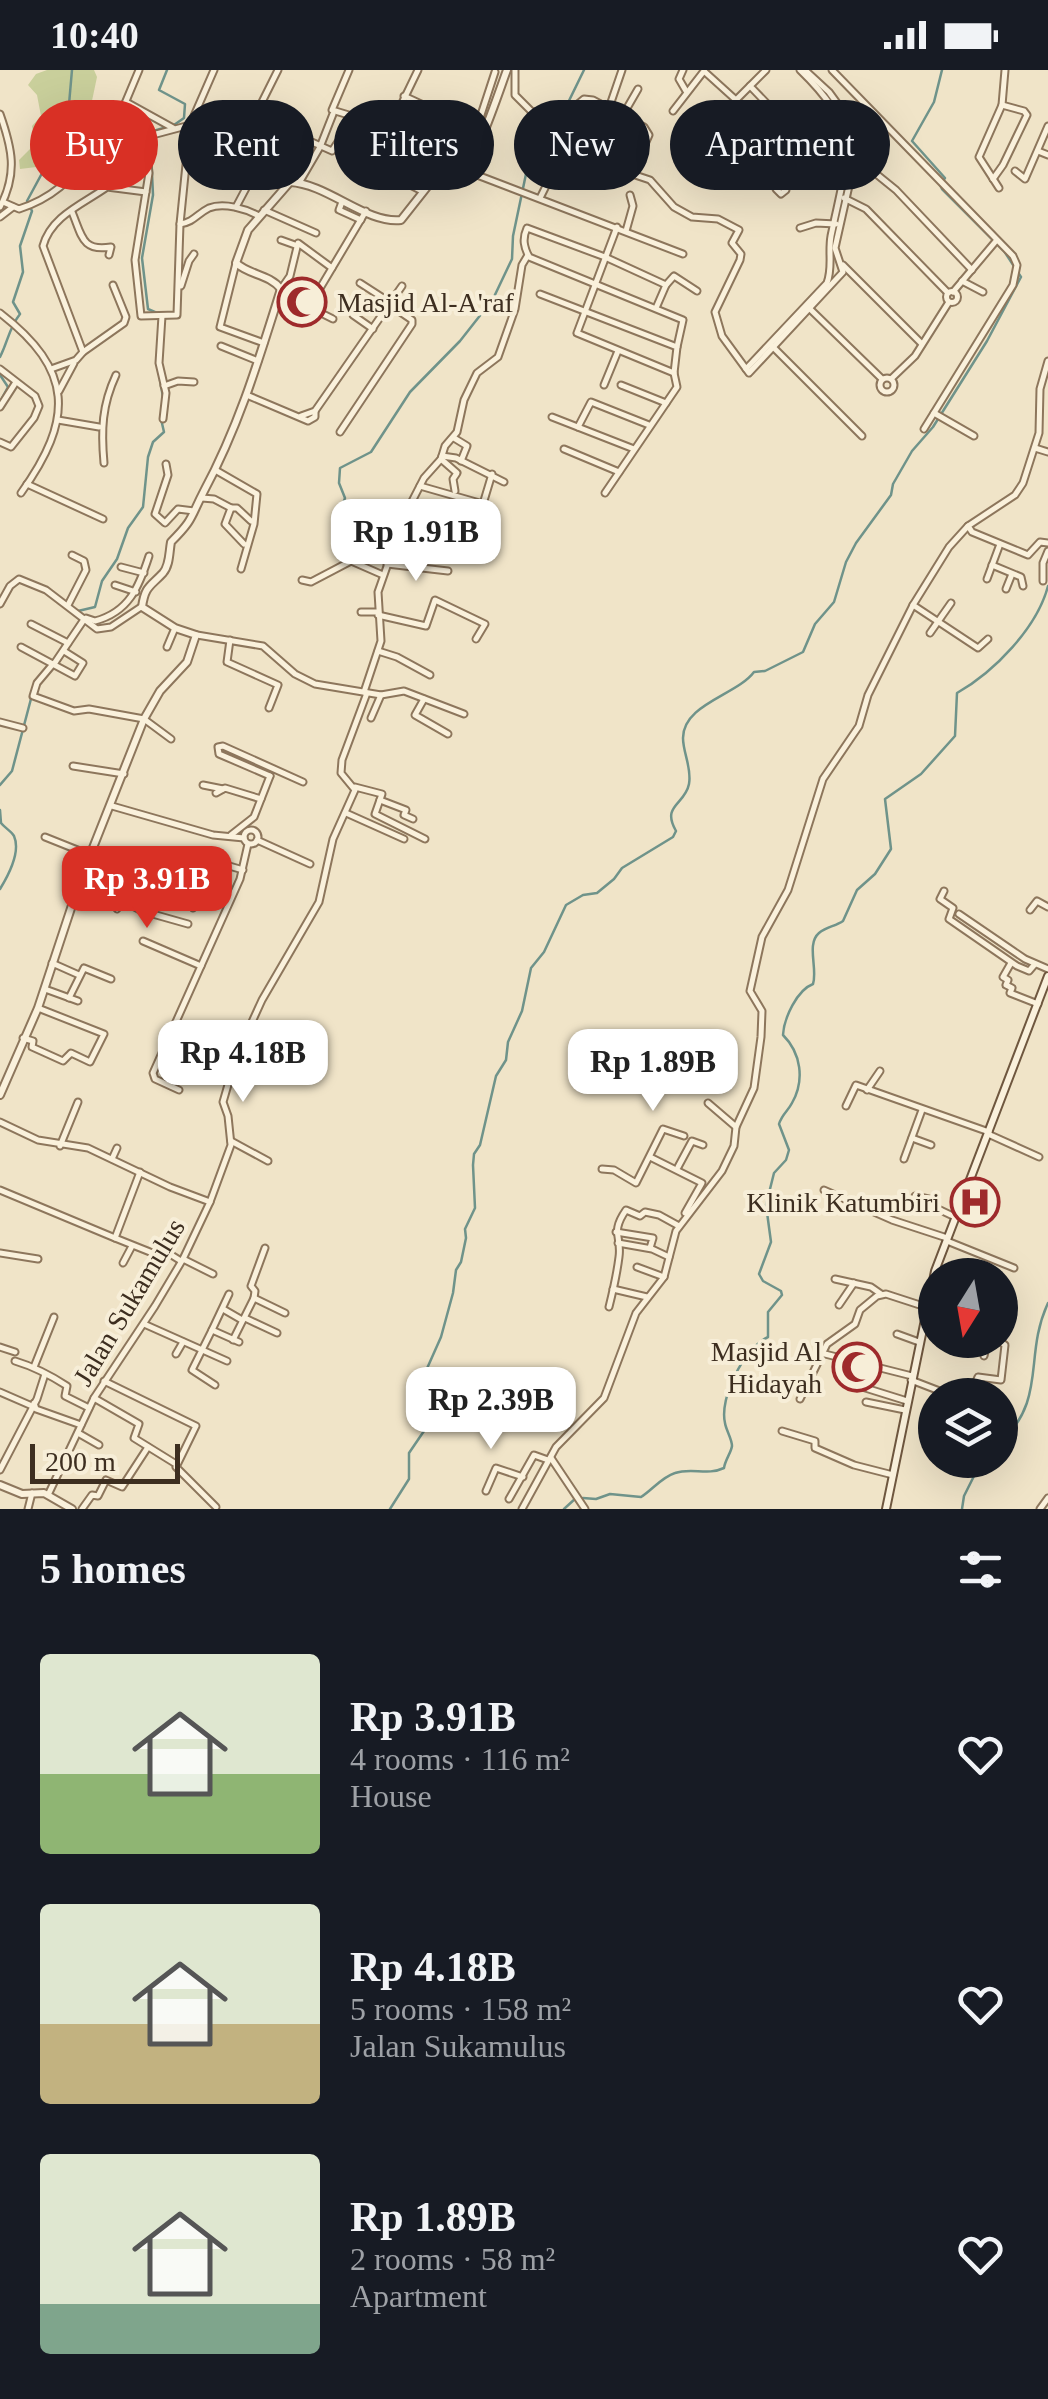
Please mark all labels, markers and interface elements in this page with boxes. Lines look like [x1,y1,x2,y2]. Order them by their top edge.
text: 10:40 [50,14,139,56]
chip: Buy [30,100,158,190]
chip: Rent [178,100,314,190]
chip: Filters [334,100,494,190]
chip: New [514,100,650,190]
chip: Apartment [670,100,890,190]
mosque icon: Masjid Al-A'raf [276,276,328,328]
place label: Masjid Al-A'raf [337,287,515,318]
pin: Rp 1.91B [313,499,519,584]
text: Rp 1.91B [353,513,479,549]
pin: Rp 3.91B [44,846,250,931]
text: Rp 3.91B [84,860,210,896]
pin: Rp 4.18B [140,1020,346,1105]
pin: Rp 1.89B [550,1029,756,1114]
text: Rp 4.18B [180,1034,306,1070]
text: Rp 1.89B [590,1043,716,1079]
hospital icon: Klinik Katumbiri [949,1176,1001,1228]
place label: Klinik Katumbiri [746,1187,940,1218]
street label: Jalan Sukamulus [67,1213,191,1391]
north arrow [918,1258,1018,1358]
map controls [918,1258,1018,1478]
place label: Masjid Al Hidayah [711,1336,822,1399]
mosque icon: Masjid Al Hidayah [831,1341,883,1393]
pin: Rp 2.39B [388,1367,594,1452]
button: layers [918,1378,1018,1478]
text: Rp 2.39B [428,1381,554,1417]
scale bar [30,1439,180,1484]
text: 200 m [45,1446,116,1477]
icon: filters [953,1542,1008,1597]
text: 5 homes [40,1546,186,1592]
icon: home [120,1694,240,1814]
text: Rp 3.91B [350,1694,516,1740]
icon: heart [953,1727,1008,1782]
text: 4 rooms · 116 m² [350,1741,570,1777]
text: House [350,1778,432,1814]
icon: home [120,1944,240,2064]
text: Rp 4.18B [350,1944,516,1990]
icon: heart [953,1977,1008,2032]
text: 5 rooms · 158 m² [350,1991,571,2027]
text: Jalan Sukamulus [350,2028,566,2064]
icon: home [120,2194,240,2314]
text: Rp 1.89B [350,2194,516,2240]
icon: heart [953,2227,1008,2282]
text: 2 rooms · 58 m² [350,2241,555,2277]
text: Apartment [350,2278,487,2314]

